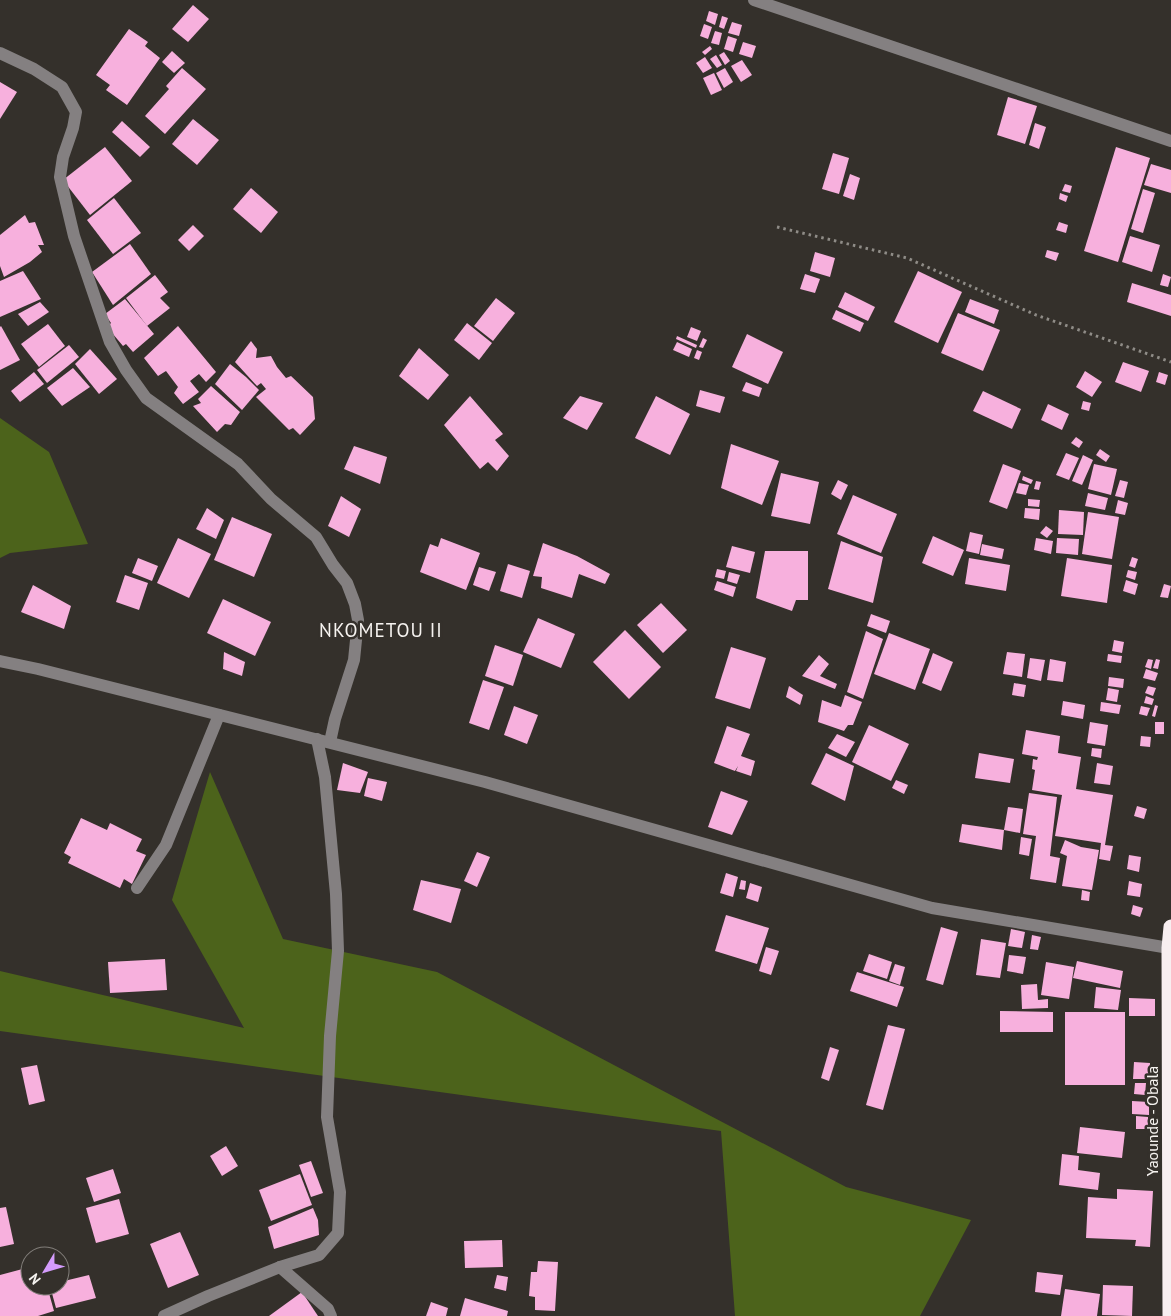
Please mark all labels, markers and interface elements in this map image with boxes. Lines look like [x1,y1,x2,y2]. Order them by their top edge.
district label: NKOMETOU II [319,618,443,642]
street label: Yaounde - Obala [1142,1066,1162,1176]
north arrow [20,1246,70,1296]
text: N [25,1270,45,1288]

